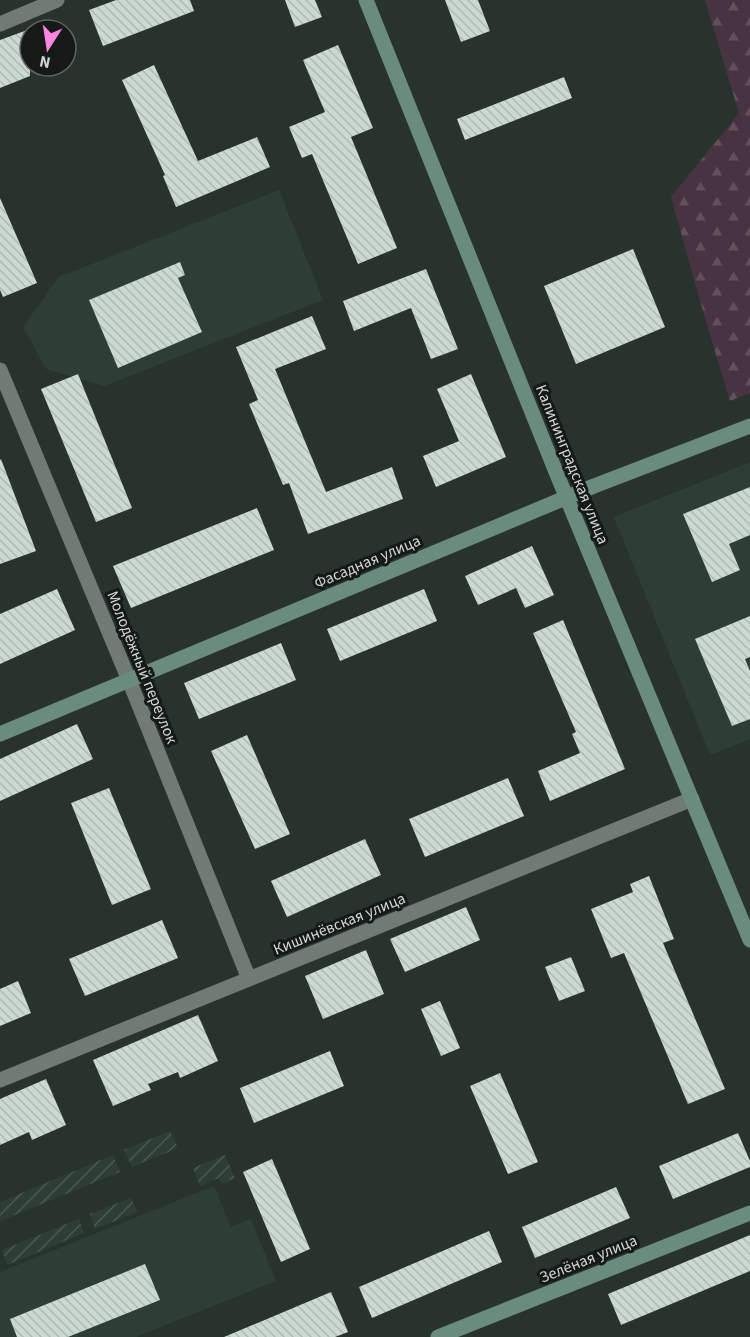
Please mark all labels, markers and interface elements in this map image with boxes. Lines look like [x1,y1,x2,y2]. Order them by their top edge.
north arrow [18,18,78,78]
text: N [38,50,53,74]
street label: Калининградская улица [530,381,614,547]
street label: Фасадная улица [311,530,424,594]
street label: Молодёжный переулок [101,588,183,747]
street label: Кишинёвская улица [270,887,409,961]
street label: Зелёная улица [536,1229,641,1289]

